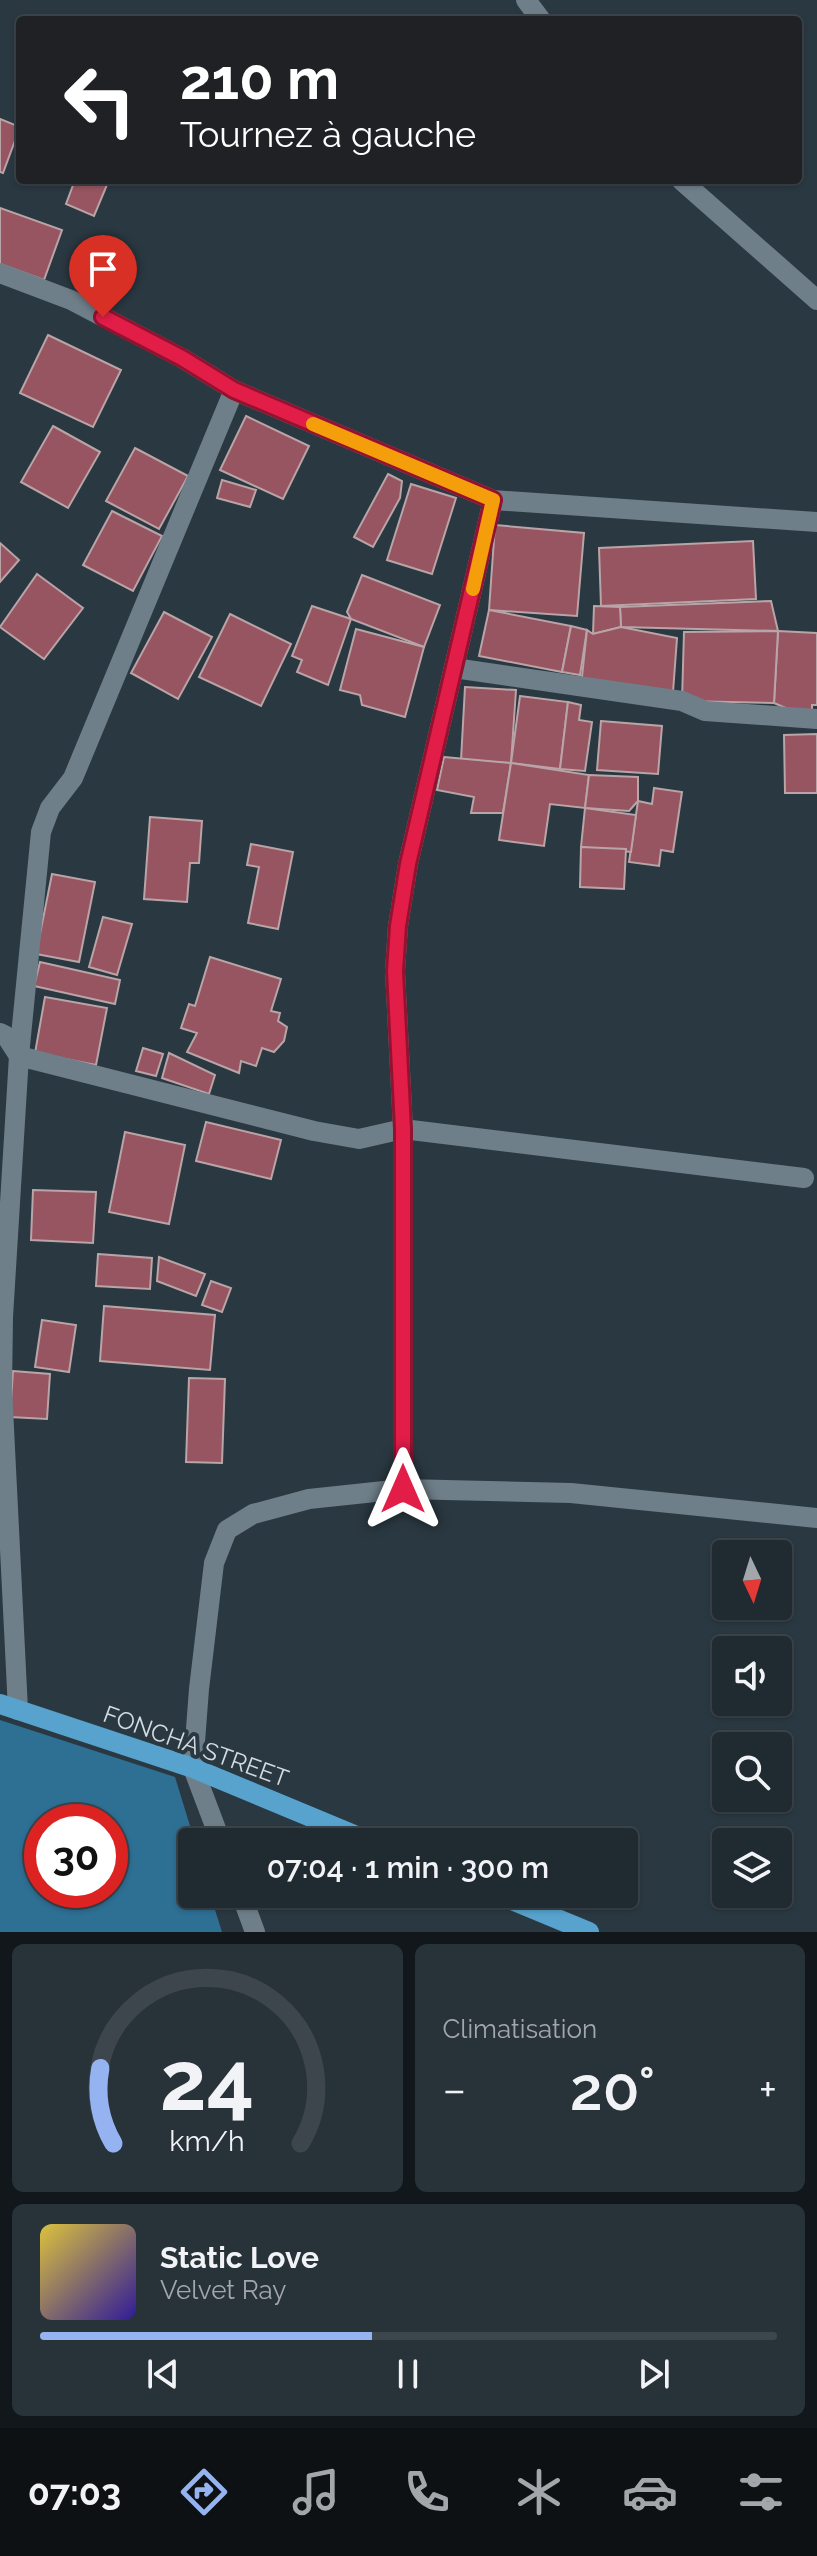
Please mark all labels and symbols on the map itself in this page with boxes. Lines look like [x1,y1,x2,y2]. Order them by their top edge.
pin [69,235,137,317]
position arrow [361,1447,445,1531]
north arrow [712,1540,792,1620]
street label: FONCHA STREET [99,1699,293,1793]
speed limit sign: 30 [24,1804,128,1908]

